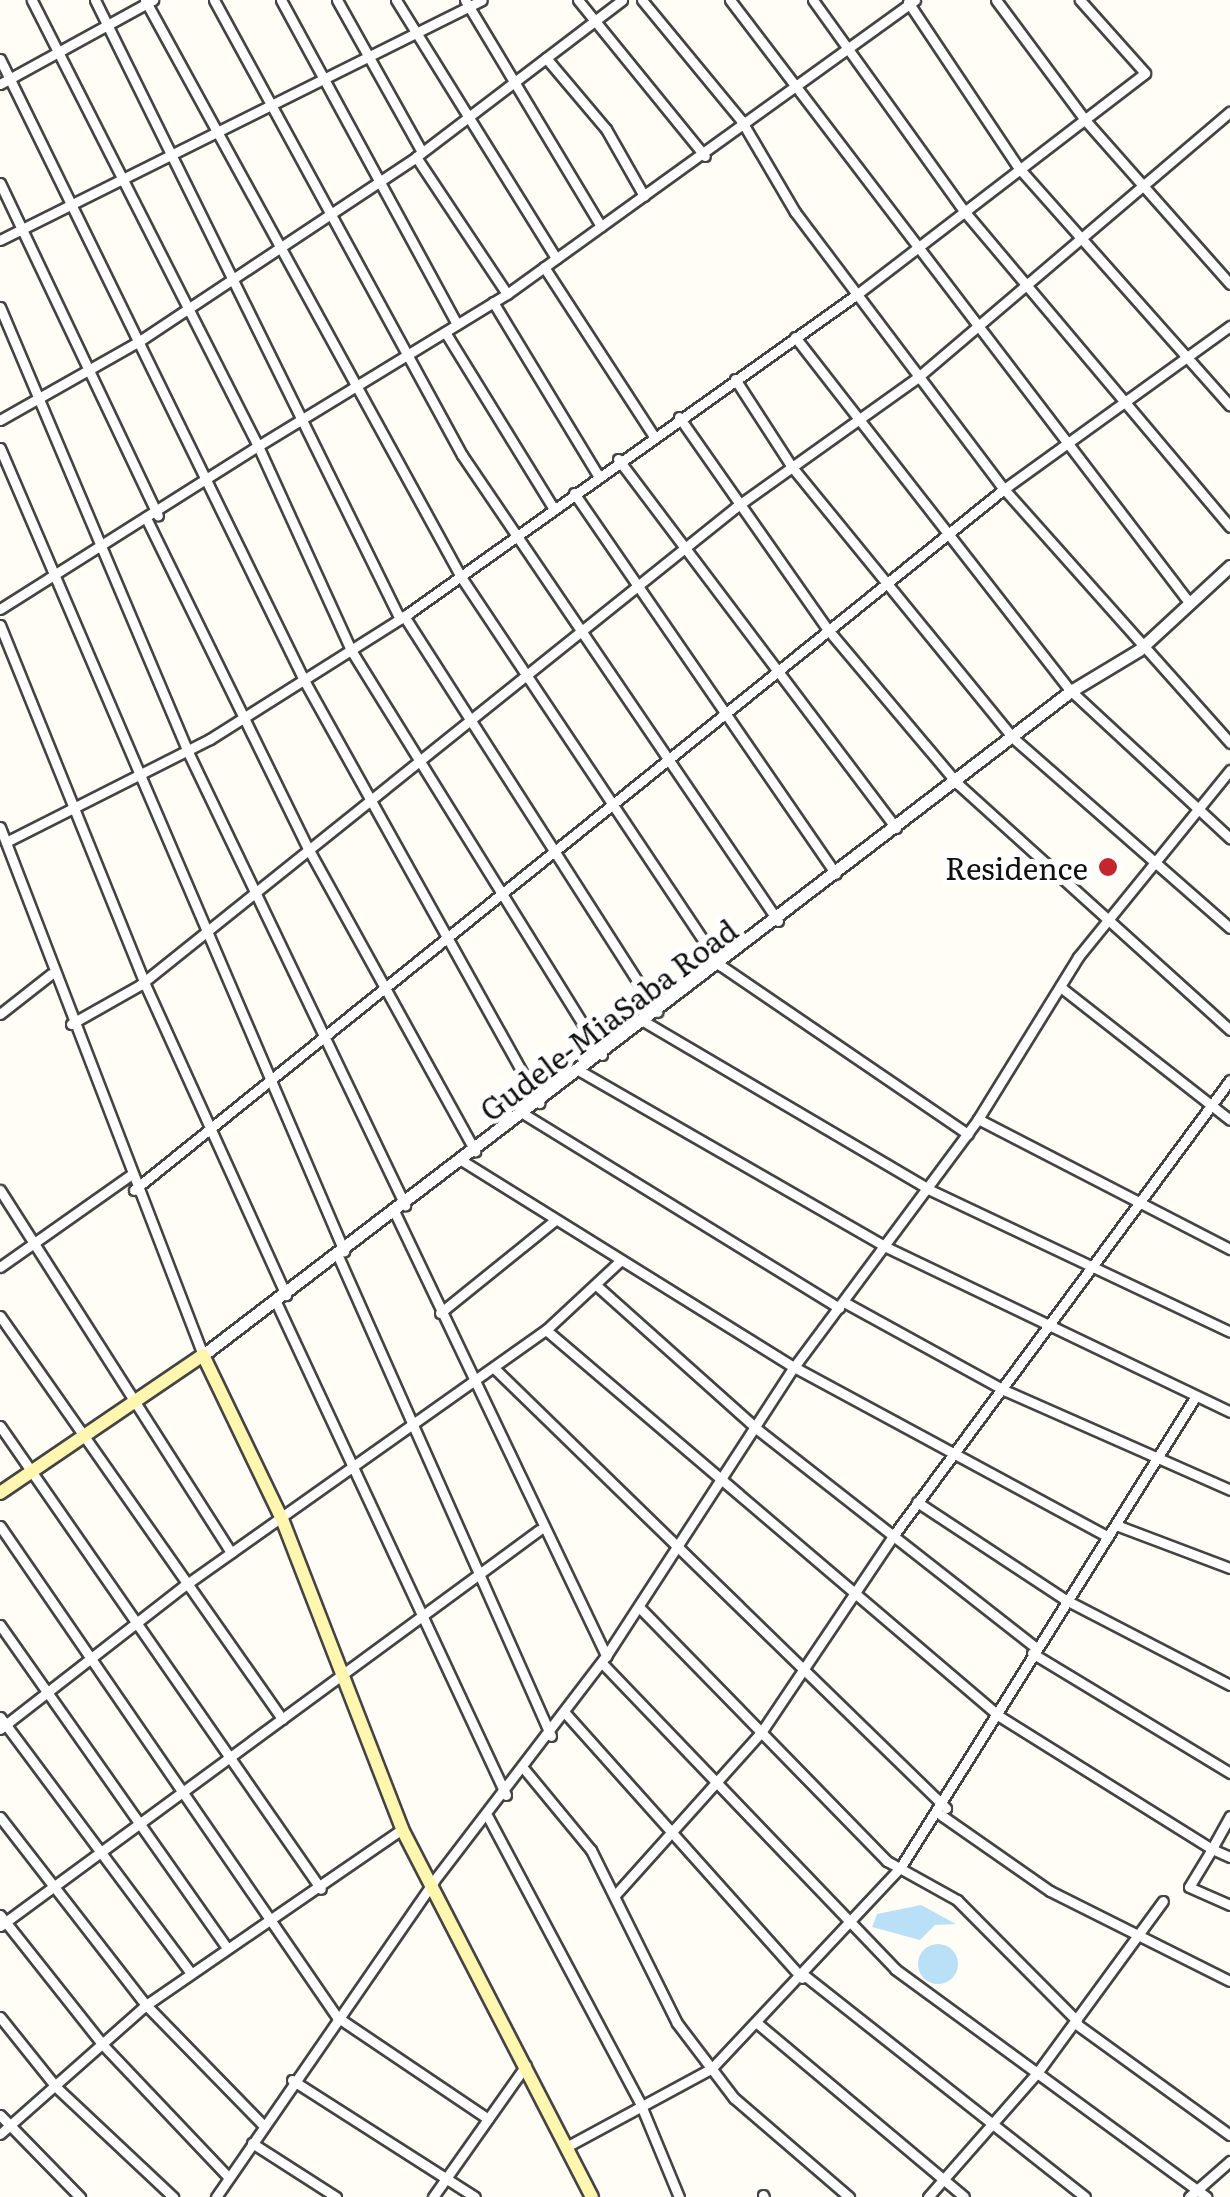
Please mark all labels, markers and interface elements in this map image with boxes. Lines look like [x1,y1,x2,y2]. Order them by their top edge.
place label: Residence [945,849,1088,885]
marker: Residence [1097,856,1119,878]
street label: Gudele-MiaSaba Road [472,911,744,1127]

